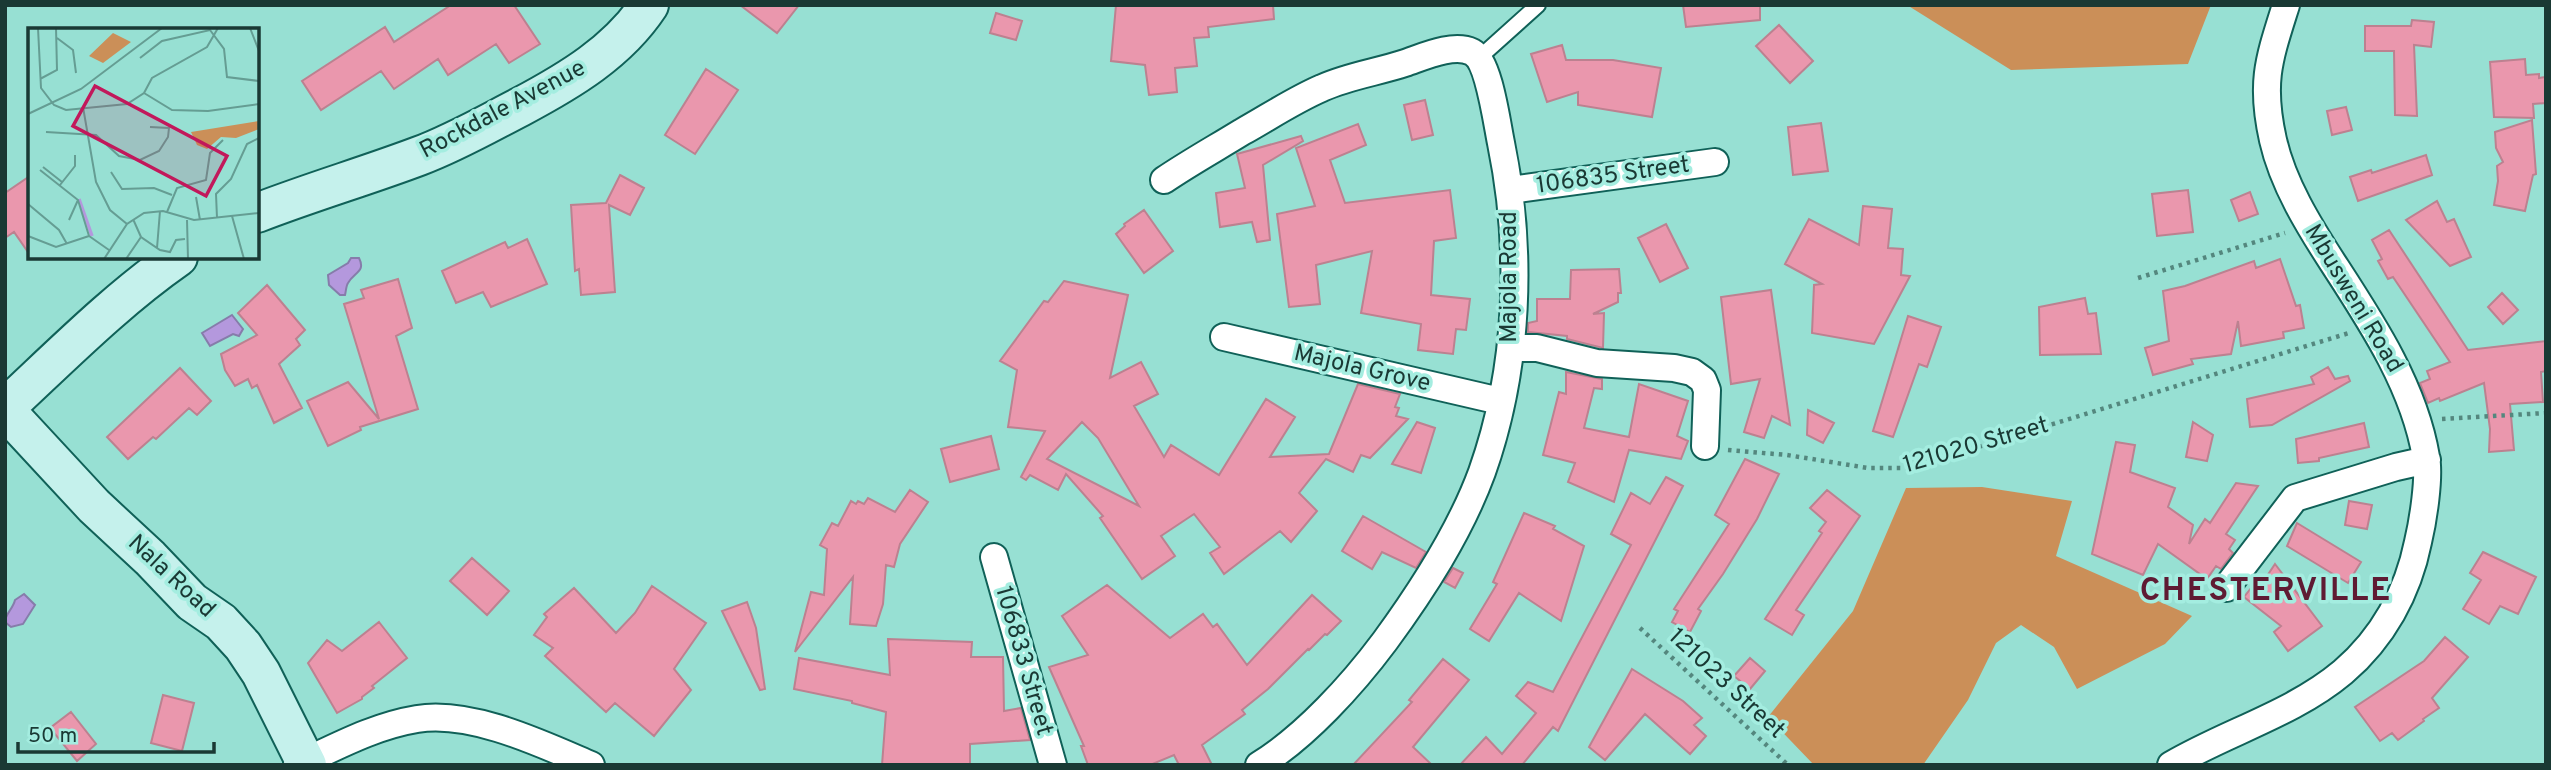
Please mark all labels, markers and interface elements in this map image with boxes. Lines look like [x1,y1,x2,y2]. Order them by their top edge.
inset map [28,28,259,259]
street label: Rockdale Avenue [415,54,591,166]
street label: 106835 Street [1534,150,1692,202]
street label: Majola Road [1495,211,1525,343]
street label: Mbusweni Road [2297,219,2409,379]
street label: Majola Grove [1291,339,1433,399]
street label: 121020 Street [1900,411,2052,481]
street label: Nala Road [121,529,221,625]
district label: CHESTERVILLE [2140,572,2392,612]
street label: 106833 Street [987,583,1059,739]
street label: 121023 Street [1661,622,1791,746]
scale bar [18,710,214,754]
text: 50 m [28,723,77,750]

